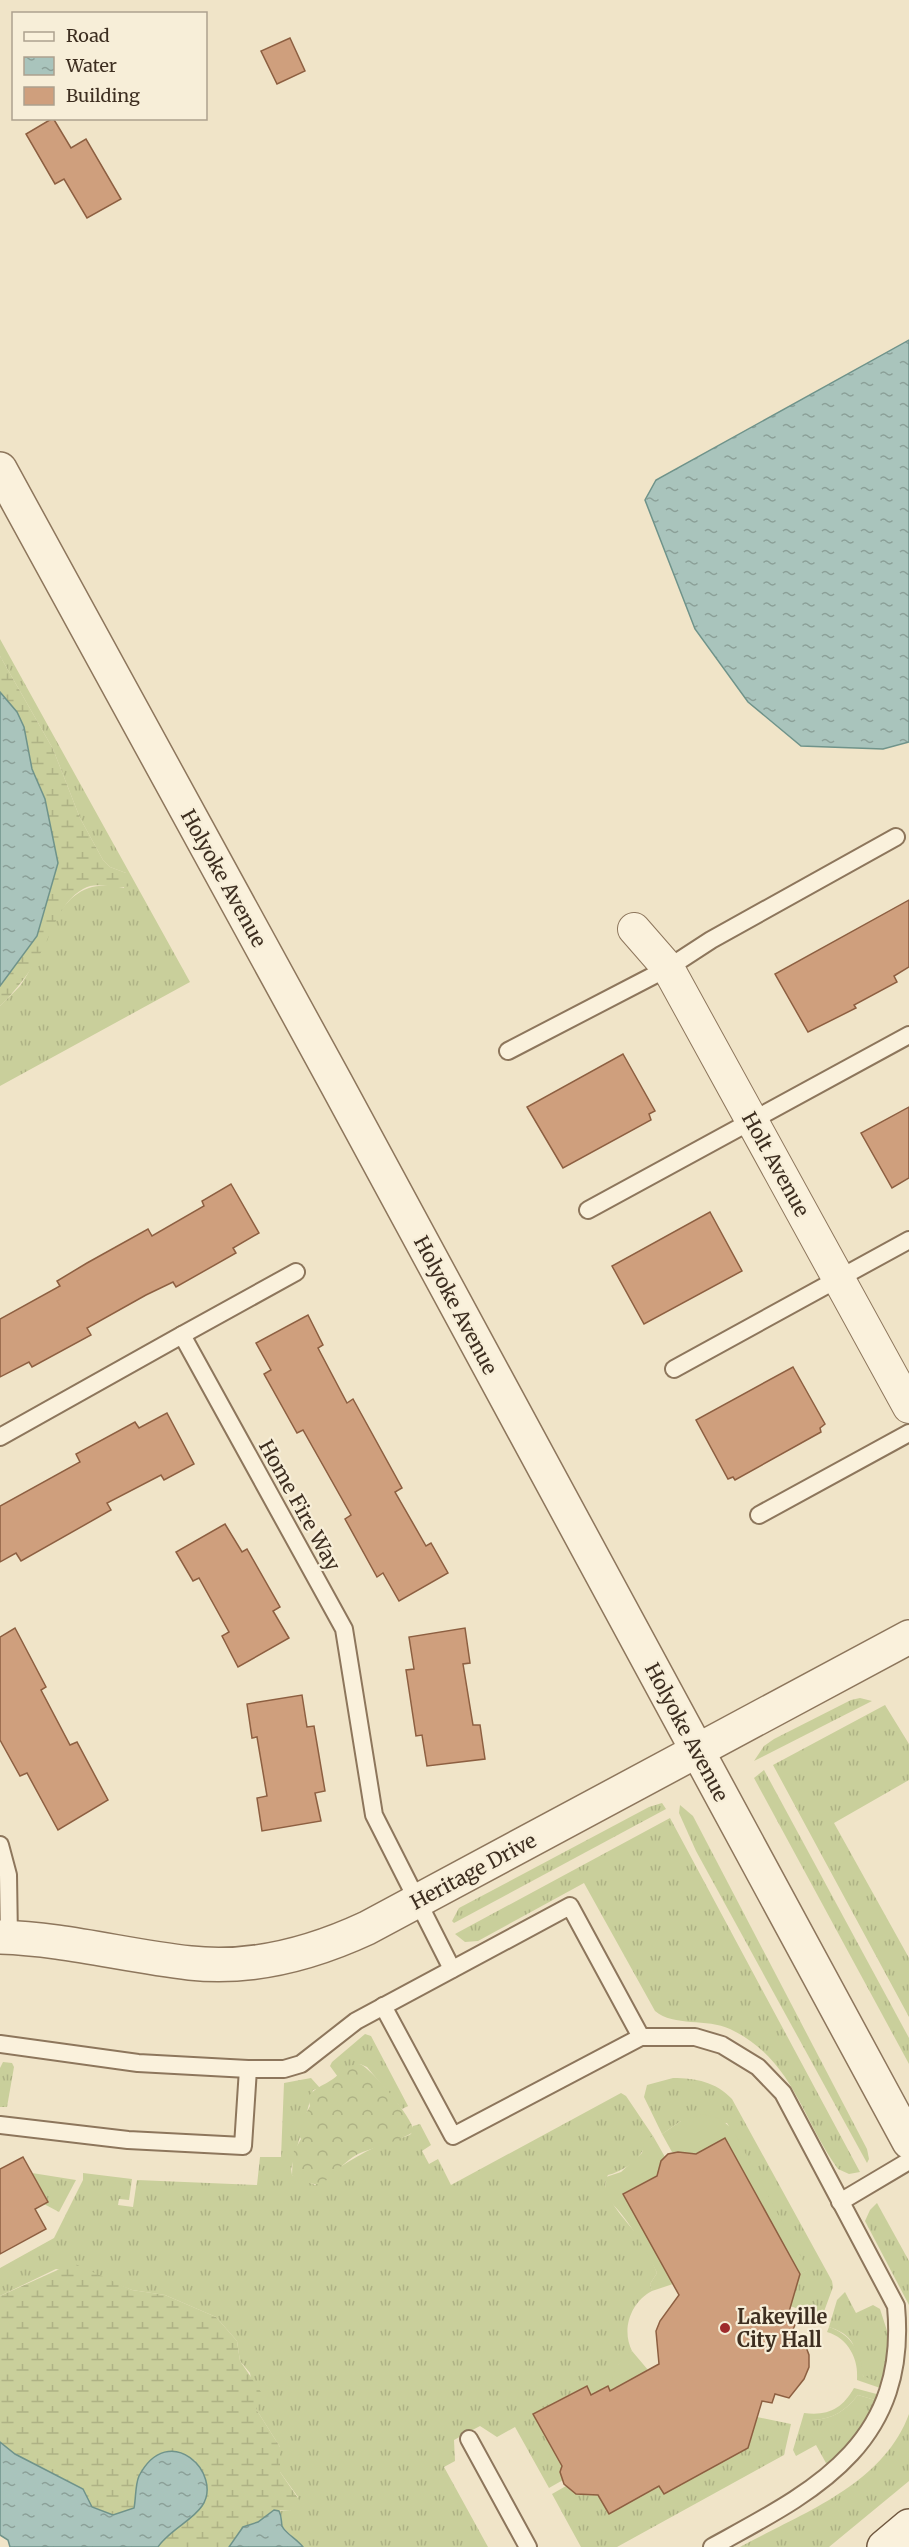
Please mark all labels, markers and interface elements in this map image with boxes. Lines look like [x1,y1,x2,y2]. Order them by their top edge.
legend [12,12,207,120]
text: Road [66,24,110,47]
text: Water [65,54,117,77]
text: Building [66,84,140,107]
street label: Holyoke Avenue [176,805,272,951]
street label: Holt Avenue [737,1107,815,1221]
street label: Holyoke Avenue [409,1231,503,1379]
street label: Home Fire Way [254,1435,346,1575]
street label: Holyoke Avenue [640,1658,734,1806]
street label: Heritage Drive [406,1827,540,1915]
place label: Lakeville City Hall [737,2304,827,2352]
marker: Lakeville City Hall [718,2321,732,2335]

